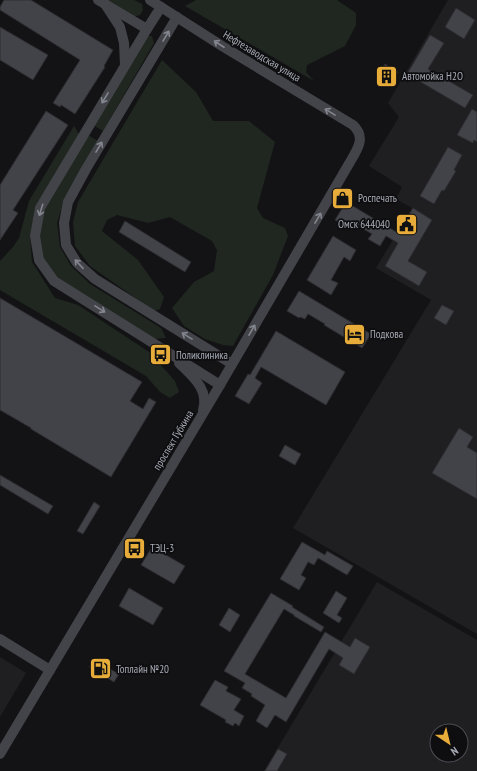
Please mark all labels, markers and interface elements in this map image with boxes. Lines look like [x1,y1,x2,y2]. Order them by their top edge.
street label: Нефтезаводская улица [221,27,303,85]
one-way arrow [162,31,170,42]
one-way arrow [213,40,225,48]
building icon: Автомойка H2O [374,63,400,89]
place label: Автомойка H2O [402,69,463,83]
one-way arrow [101,92,109,104]
one-way arrow [324,107,336,115]
one-way arrow [96,141,104,153]
shop icon: Роспечать [330,185,356,211]
place label: Роспечать [358,191,397,205]
one-way arrow [37,204,44,217]
public building icon: Омск 644040 [393,211,419,237]
one-way arrow [314,212,322,224]
place label: Омск 644040 [338,217,390,231]
one-way arrow [75,259,84,269]
one-way arrow [94,306,106,314]
hotel icon: Подкова [342,321,368,347]
one-way arrow [248,324,256,336]
place label: Подкова [370,327,403,341]
one-way arrow [182,332,193,340]
bus stop icon: Поликлиника [148,342,174,368]
place label: Поликлиника [176,348,228,362]
street label: проспект Губкина [150,408,196,472]
bus stop icon: ТЭЦ-3 [121,535,147,561]
place label: ТЭЦ-3 [150,541,174,555]
fuel station icon: Топлайн №20 [88,656,114,682]
place label: Топлайн №20 [116,662,169,676]
north arrow [429,723,469,763]
text: N [448,744,461,759]

